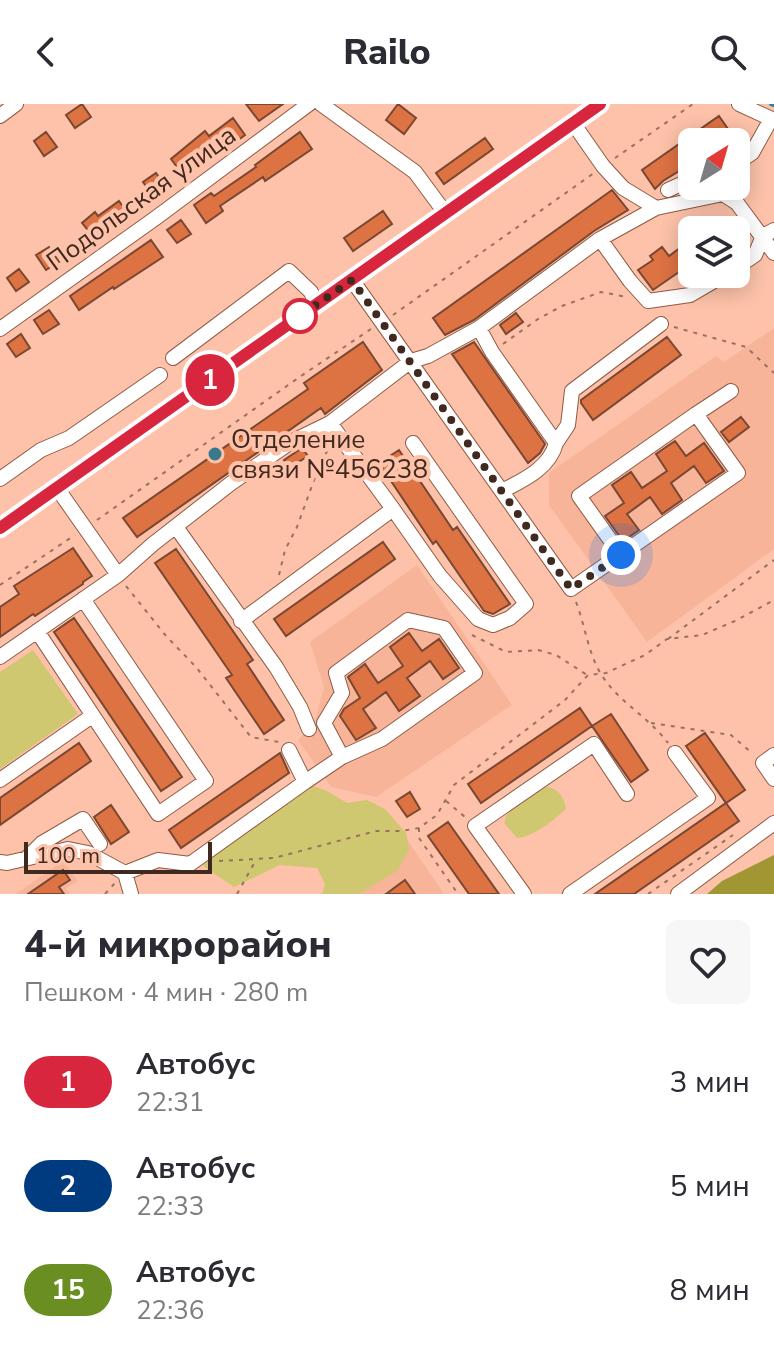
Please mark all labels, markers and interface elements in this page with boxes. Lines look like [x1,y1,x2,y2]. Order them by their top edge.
text: Railo [343,28,431,77]
icon: back [24,30,68,74]
icon: search [706,30,750,74]
street label: Подольская улица [39,118,243,279]
north arrow [678,128,750,200]
map controls [678,128,750,288]
button: layers [678,216,750,288]
unlabelled marker [283,299,317,333]
line badge: 1 [184,354,236,406]
text: 1 [202,361,218,399]
place label: Отделение связи №456238 [231,422,428,487]
marker: Отделение связи №456238 [206,445,224,463]
your location [601,535,641,575]
scale bar [24,838,212,874]
text: 100 m [36,841,100,871]
text: 4-й микрорайон [24,919,332,970]
button: heart [666,920,750,1004]
text: Пешком · 4 мин · 280 m [24,975,308,1010]
text: Автобус [136,1044,255,1085]
text: 3 мин [669,1062,750,1103]
text: 1 [60,1063,76,1101]
text: 22:31 [136,1085,204,1120]
text: Автобус [136,1148,255,1189]
text: 5 мин [669,1166,750,1207]
text: 2 [60,1167,76,1205]
text: 22:33 [136,1189,204,1224]
text: Автобус [136,1252,255,1293]
text: 8 мин [669,1270,750,1311]
text: 15 [51,1271,85,1309]
text: 22:36 [136,1293,204,1328]

